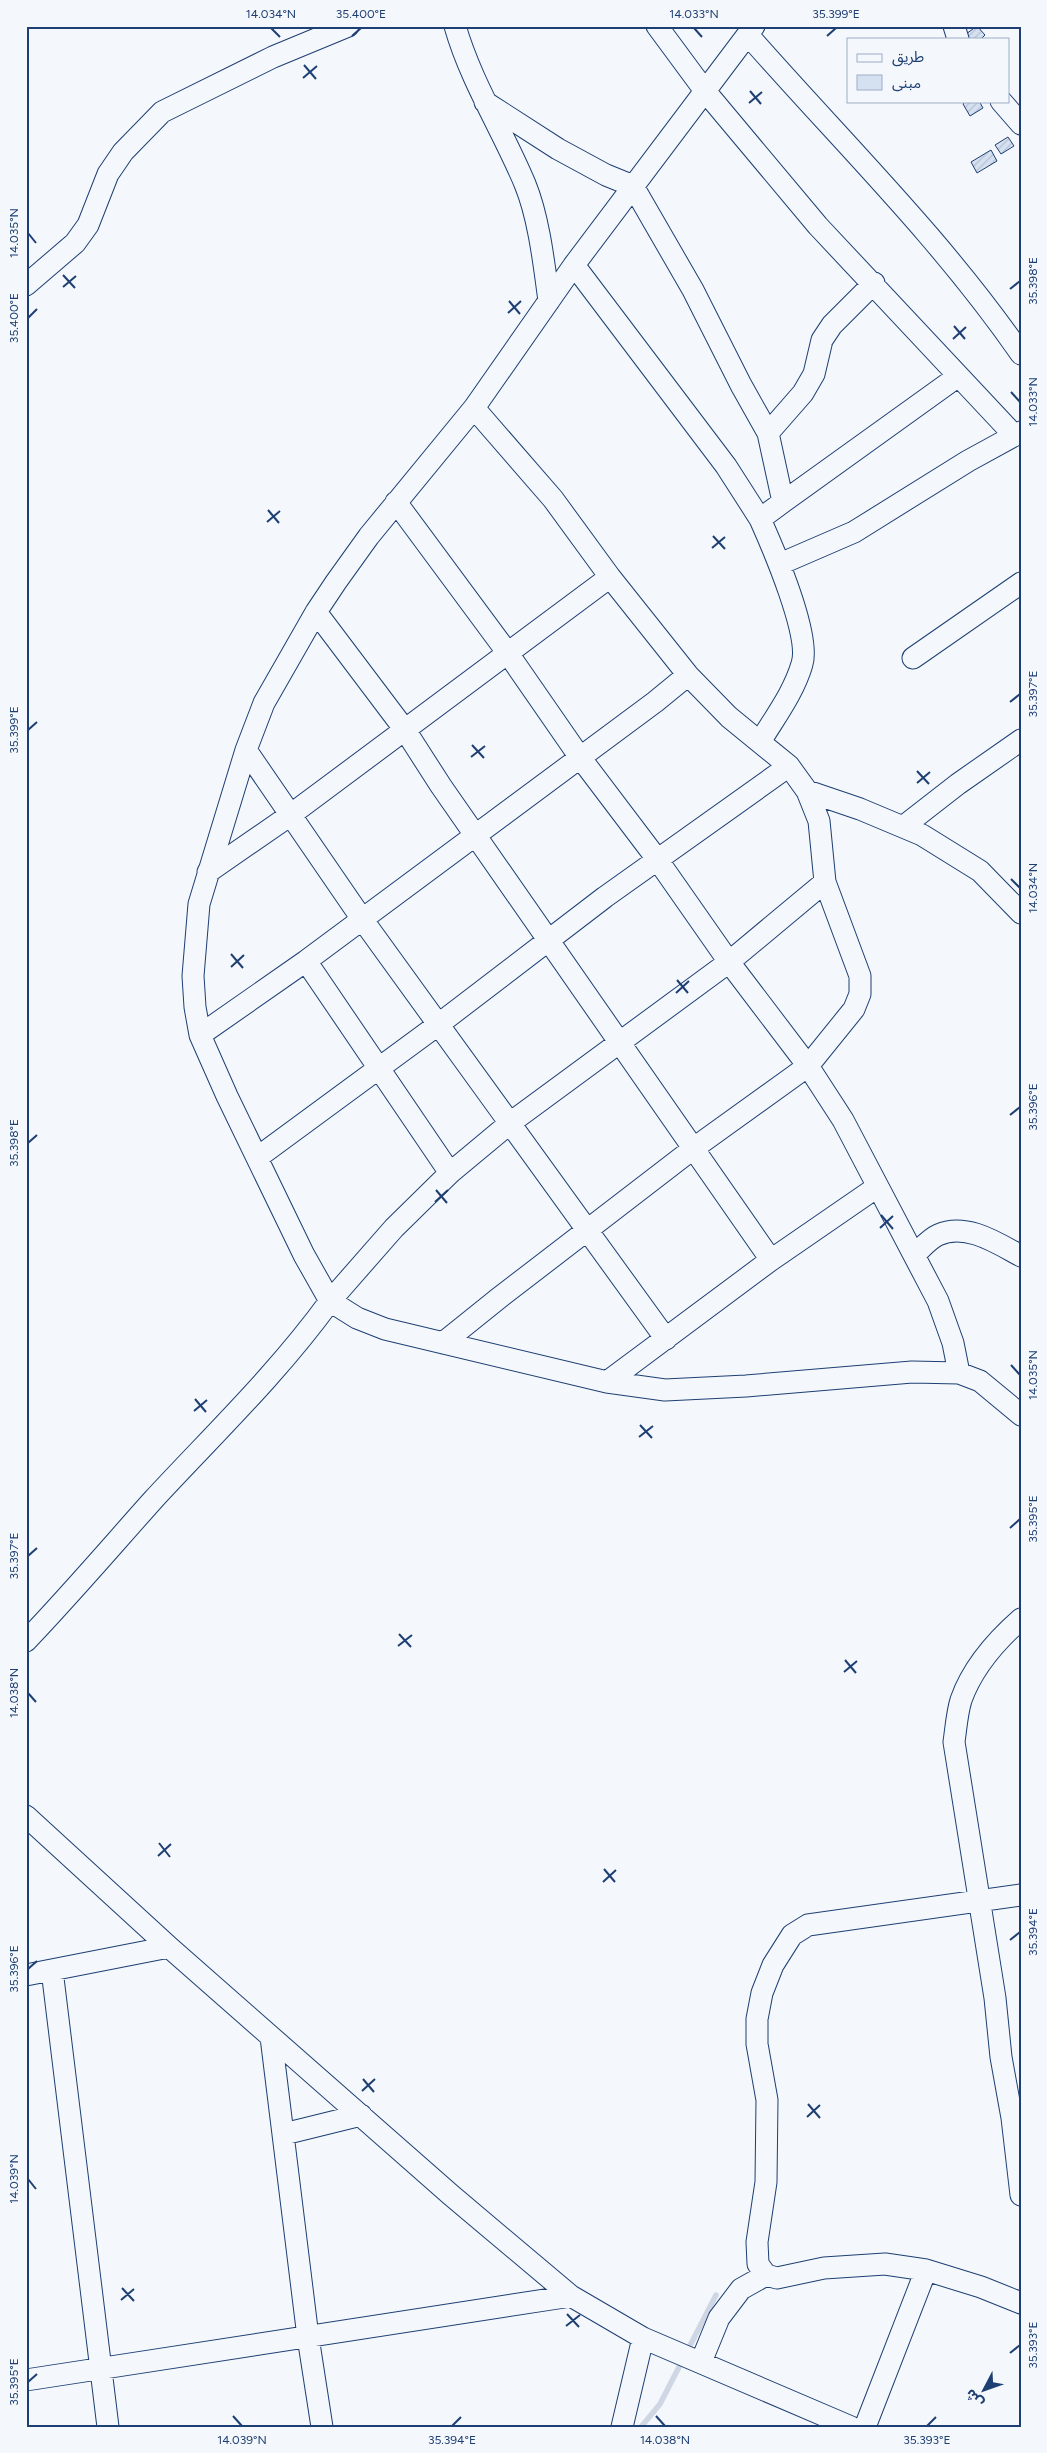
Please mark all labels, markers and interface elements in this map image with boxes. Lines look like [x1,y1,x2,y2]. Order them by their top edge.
text: 14.034°N [246,7,296,21]
text: 35.400°E [336,7,386,21]
text: 14.033°N [669,7,719,21]
text: 35.399°E [812,7,860,21]
legend [847,38,1010,102]
text: طريق [892,48,924,67]
text: مبنى [892,74,921,92]
text: 14.035°N [7,208,21,258]
text: 35.398°E [1026,257,1040,305]
text: 35.400°E [7,293,21,343]
text: 14.033°N [1026,377,1040,427]
text: 35.397°E [1026,670,1040,718]
text: 35.399°E [7,706,21,754]
text: 14.034°N [1026,863,1040,913]
text: 35.396°E [1026,1083,1040,1131]
text: 35.398°E [7,1119,21,1167]
text: 14.035°N [1026,1350,1040,1400]
text: 35.395°E [1026,1495,1040,1543]
text: 35.397°E [7,1532,21,1580]
text: 14.038°N [7,1668,21,1718]
text: 35.394°E [1026,1908,1040,1956]
text: 35.396°E [7,1945,21,1993]
text: 14.039°N [7,2154,21,2204]
text: 35.393°E [1026,2321,1040,2369]
text: 35.395°E [7,2358,21,2406]
north arrow [960,2366,1010,2416]
text: ش [962,2385,987,2411]
text: 14.039°N [217,2433,267,2447]
text: 35.394°E [428,2433,476,2447]
text: 14.038°N [640,2433,690,2447]
text: 35.393°E [903,2433,951,2447]

